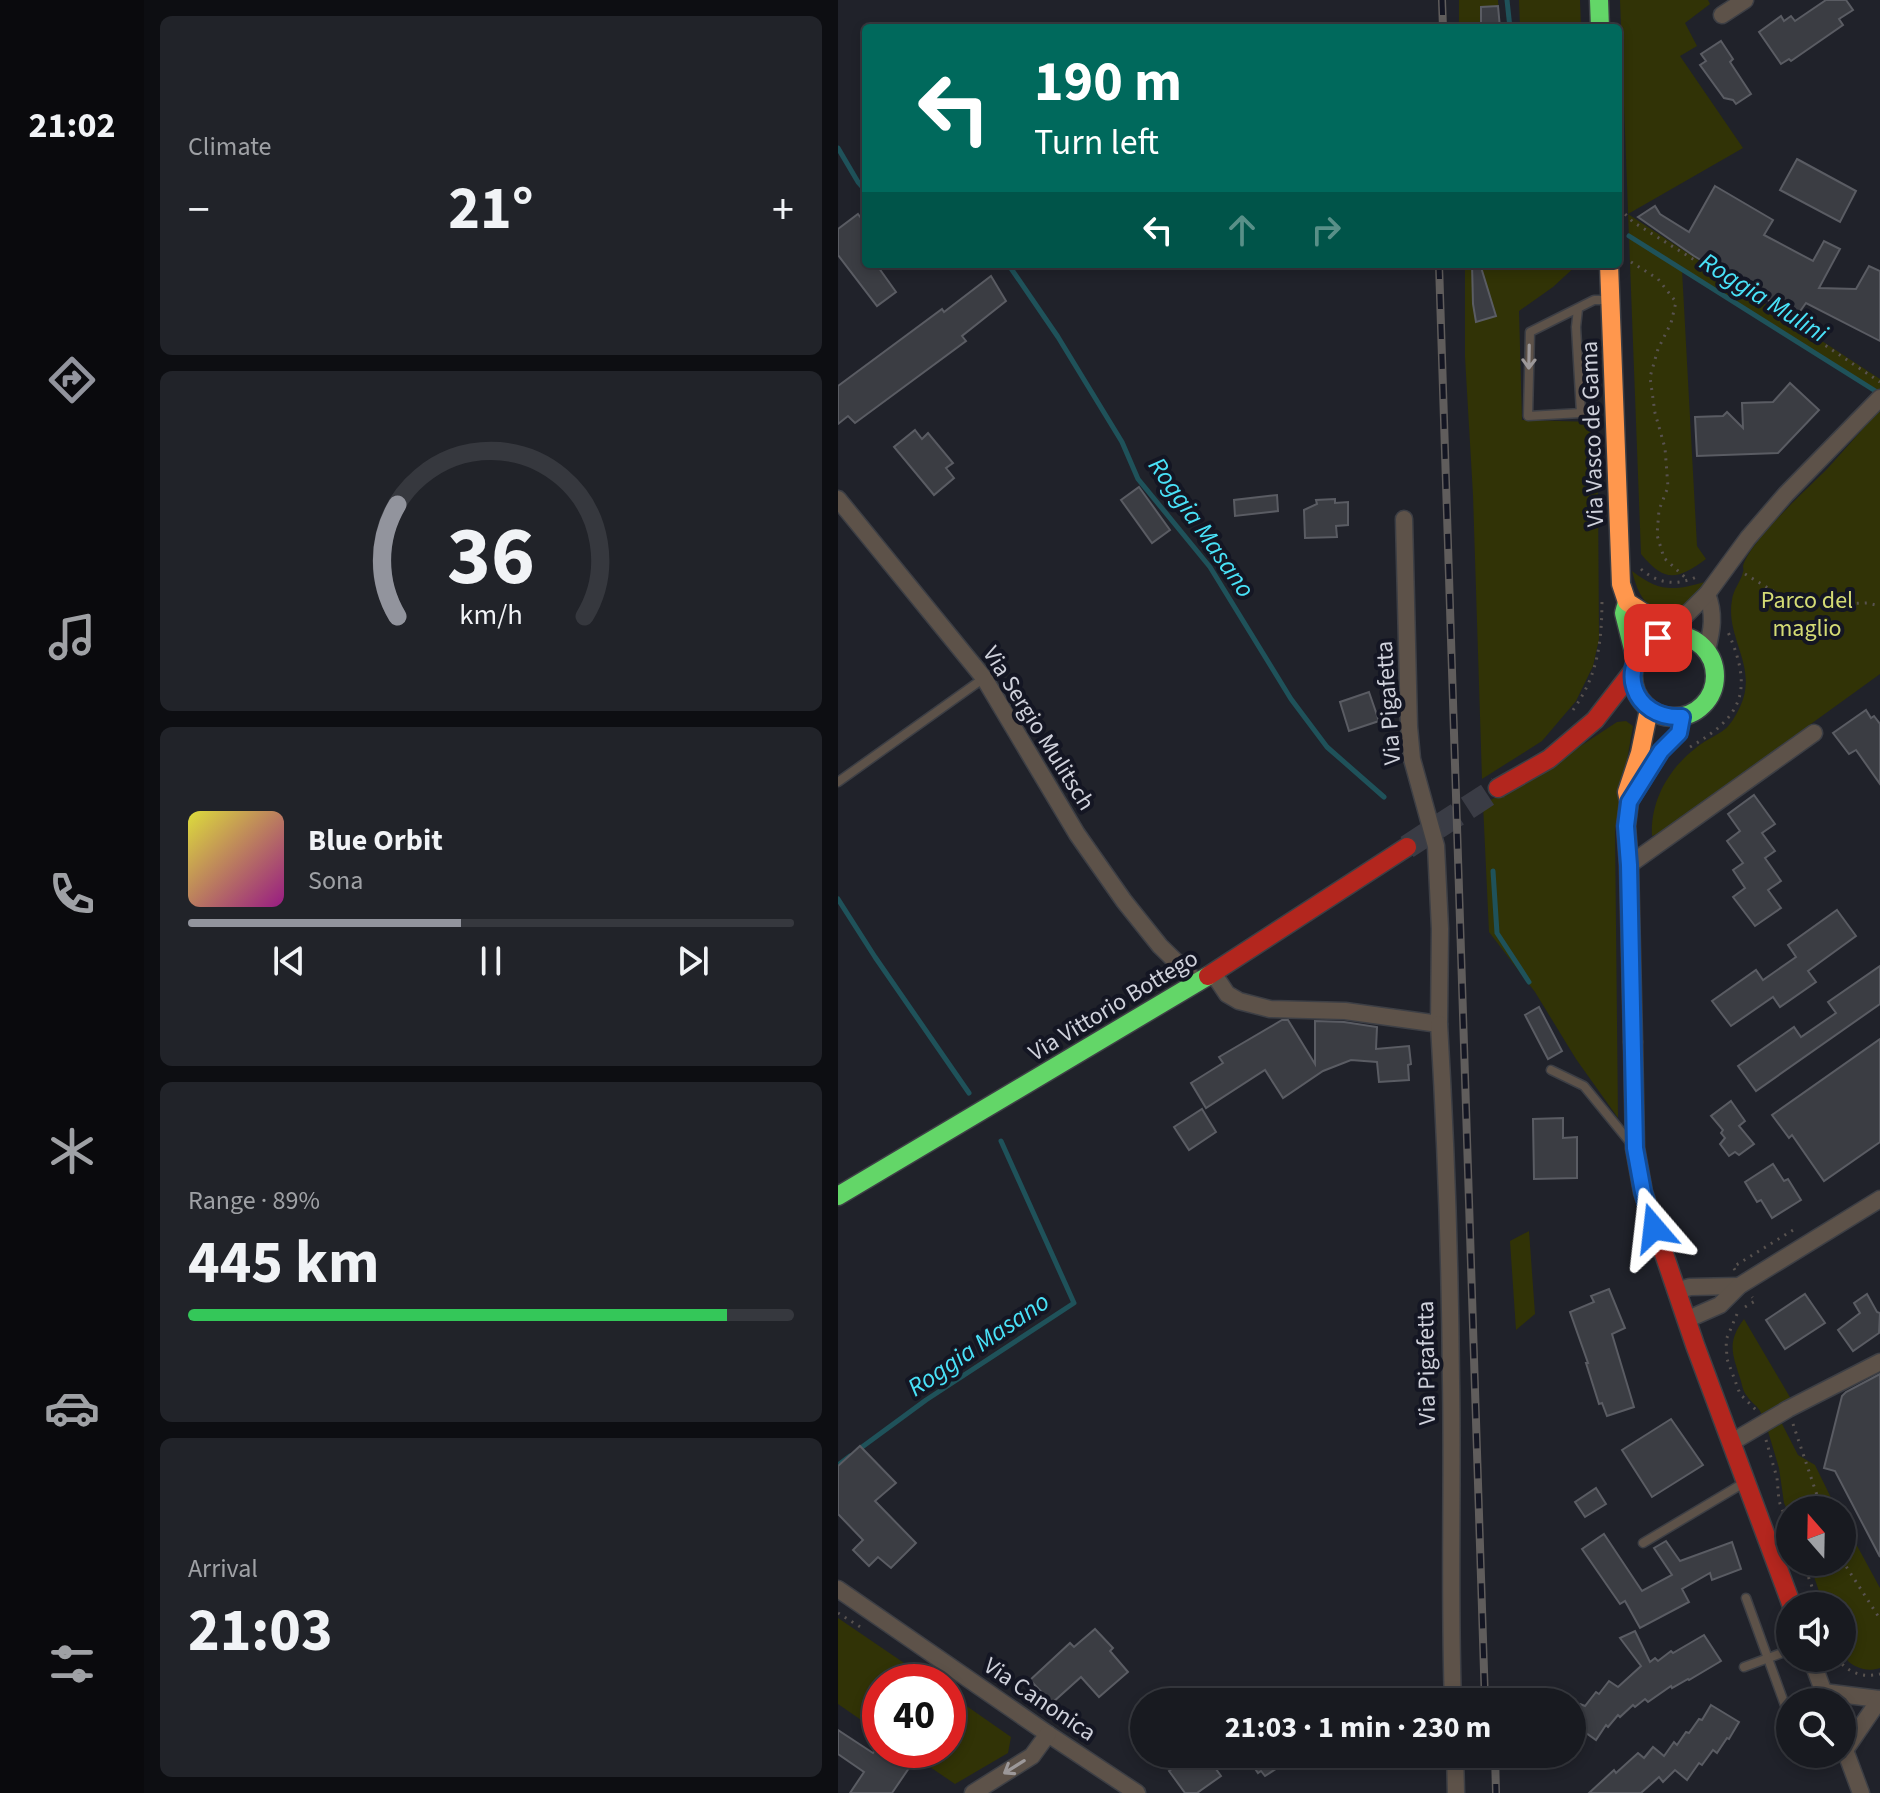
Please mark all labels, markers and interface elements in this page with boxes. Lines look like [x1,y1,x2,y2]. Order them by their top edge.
text: 190 m [1034,43,1182,122]
icon: left [902,56,1006,160]
text: 21:02 [29,100,115,151]
text: Turn left [1034,117,1159,168]
text: Climate [188,128,272,165]
text: 21° [448,167,534,252]
text: − [188,179,210,242]
text: + [772,179,794,242]
icon: left [1136,208,1180,252]
icon: ahead [1220,208,1264,252]
icon: right [1304,208,1348,252]
water label: Roggia Mulini [1693,243,1836,352]
street label: Via Vasco de Gama [1572,340,1613,528]
one-way arrow [1522,343,1537,370]
icon: directions [44,352,100,408]
water label: Roggia Masano [1139,449,1264,605]
text: 36 [447,498,535,616]
park label: Parco del maglio [1761,583,1853,646]
text: km/h [459,595,523,635]
pin [1624,604,1692,672]
icon: music [44,609,100,665]
icon: arrive [1636,616,1680,660]
street label: Via Sergio Mulitsch [974,639,1103,817]
street label: Via Pigafetta [1367,640,1410,766]
text: Blue Orbit [308,819,443,862]
text: Sona [308,862,363,899]
icon: phone [44,866,100,922]
icon: previous [267,939,311,983]
icon: pause [469,939,513,983]
icon: next [671,939,715,983]
street label: Via Vittorio Bottego [1022,941,1205,1070]
icon: climate [44,1123,100,1179]
text: Range · 89% [188,1182,320,1219]
position arrow [1612,1186,1696,1270]
text: 445 km [188,1221,379,1306]
water label: Roggia Masano [900,1283,1057,1406]
street label: Via Pigafetta [1408,1301,1445,1425]
icon: car [44,1380,100,1436]
north arrow [1776,1496,1856,1576]
map controls [1776,1496,1856,1768]
text: Arrival [188,1550,258,1587]
text: 21:03 [188,1589,333,1674]
button: sound [1776,1592,1856,1672]
icon: filters [44,1636,100,1692]
street label: Via Canonica [976,1649,1103,1750]
speed limit sign: 40 [862,1664,966,1768]
button: search [1776,1688,1856,1768]
text: 21:03 · 1 min · 230 m [1225,1706,1491,1749]
one-way arrow [1003,1760,1026,1776]

